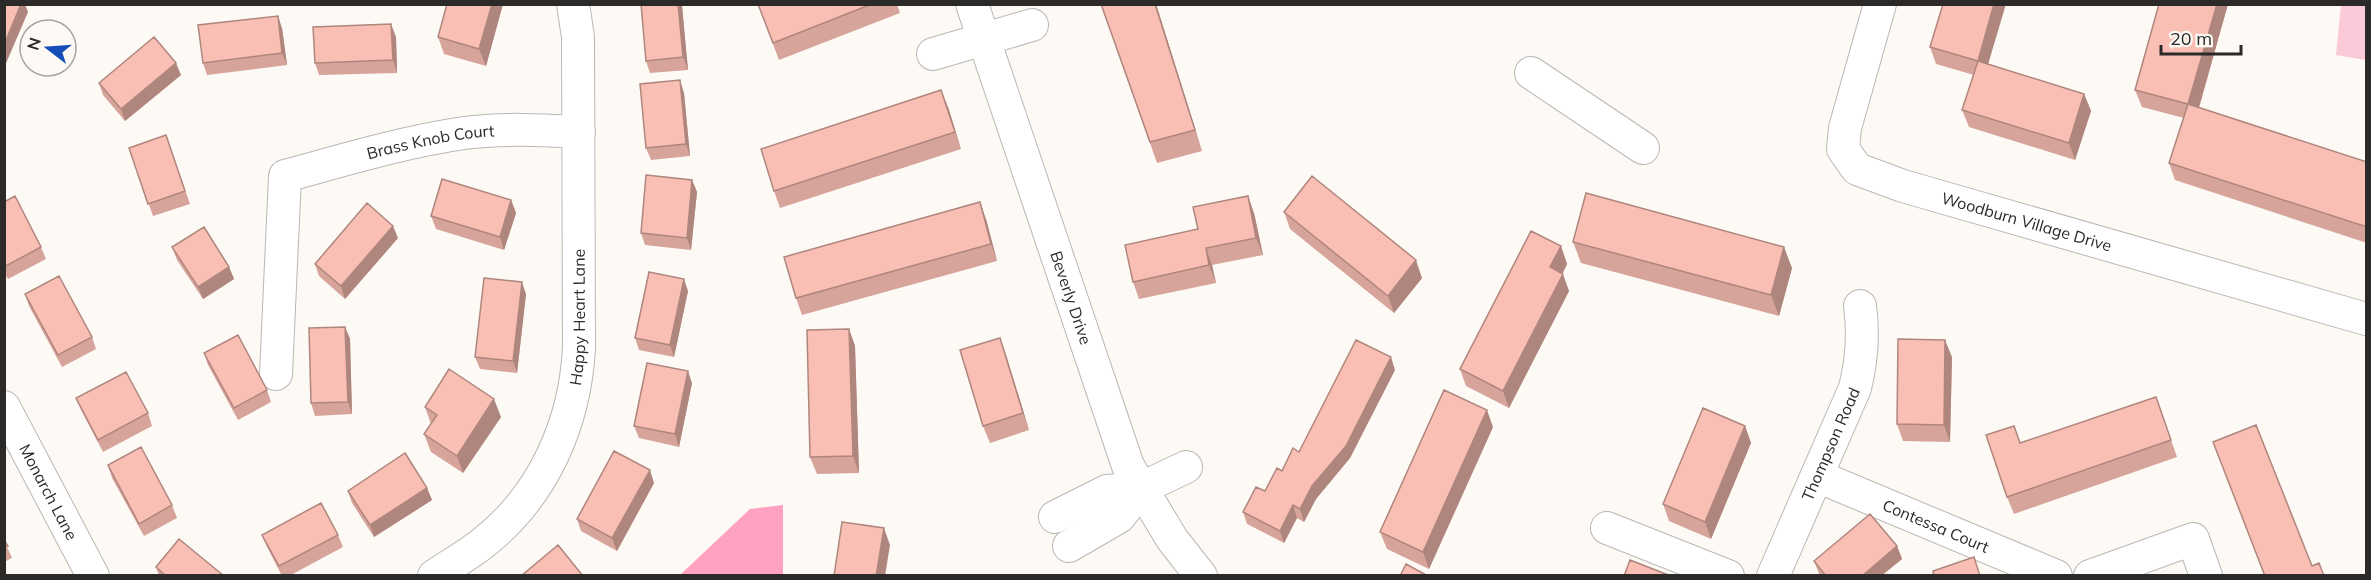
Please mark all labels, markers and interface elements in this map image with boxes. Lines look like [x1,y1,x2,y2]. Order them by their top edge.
north arrow [18,18,78,78]
scale bar [2161,18,2240,56]
text: 20 m [2170,27,2212,50]
text: N [22,35,45,52]
street label: Brass Knob Court [365,120,495,163]
street label: Woodburn Village Drive [1939,188,2114,255]
street label: Beverly Drive [1046,248,1096,347]
street label: Happy Heart Lane [565,249,589,387]
street label: Thompson Road [1797,384,1864,504]
street label: Monarch Lane [15,441,82,543]
street label: Contessa Court [1880,495,1993,557]

